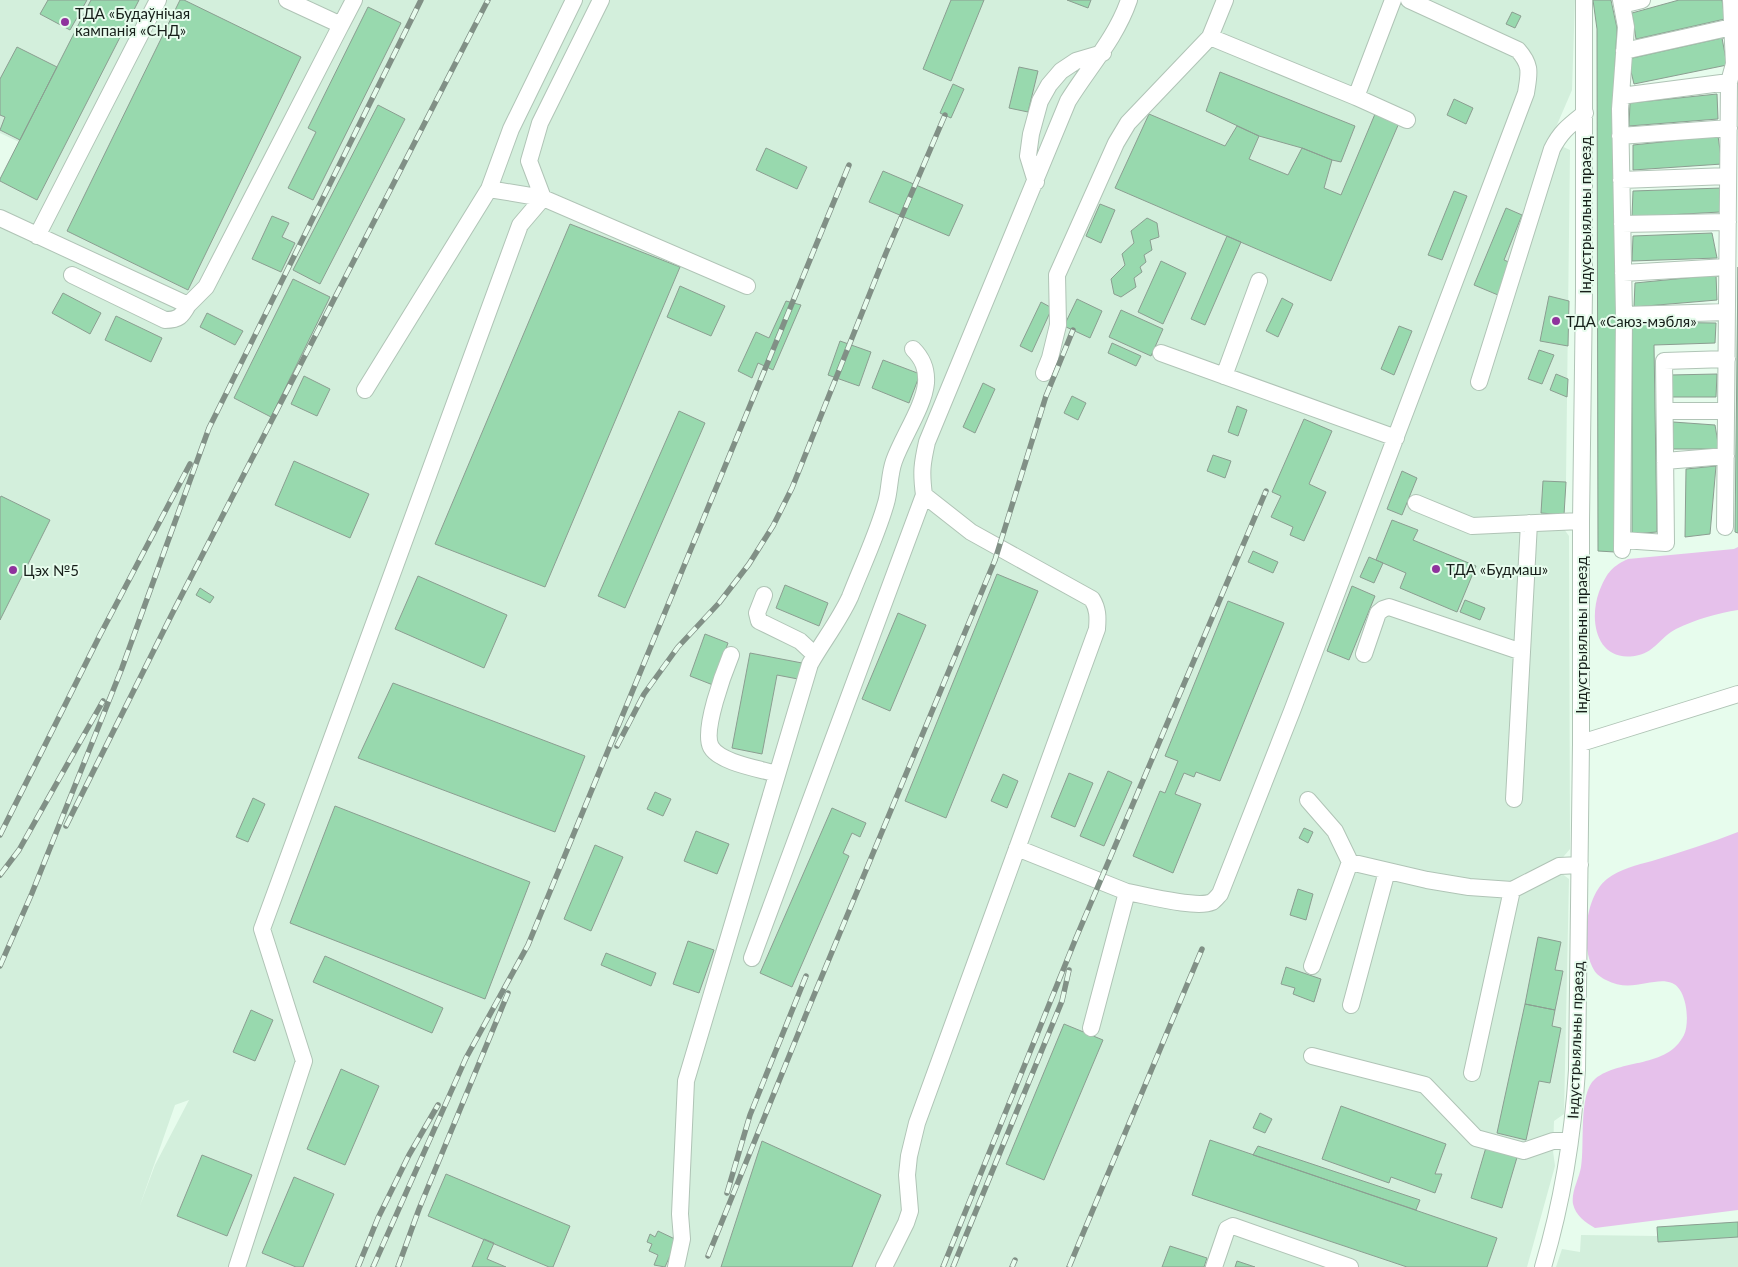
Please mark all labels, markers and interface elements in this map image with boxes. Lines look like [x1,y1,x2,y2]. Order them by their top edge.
place label: ТДА «Будаўнічая кампанія «СНД» [75,4,190,39]
marker: ТДА «Будаўнічая кампанія «СНД» [59,16,71,28]
street label: Індустрыяльны праезд [1576,136,1594,294]
place label: ТДА «Саюз-мэбля» [1566,312,1697,330]
marker: ТДА «Саюз-мэбля» [1550,315,1562,327]
street label: Індустрыяльны праезд [1572,556,1590,714]
place label: ТДА «Будмаш» [1446,560,1548,578]
place label: Цэх №5 [23,561,79,579]
marker: ТДА «Будмаш» [1430,563,1442,575]
marker: Цэх №5 [7,564,19,576]
street label: Індустрыяльны праезд [1563,961,1587,1119]

